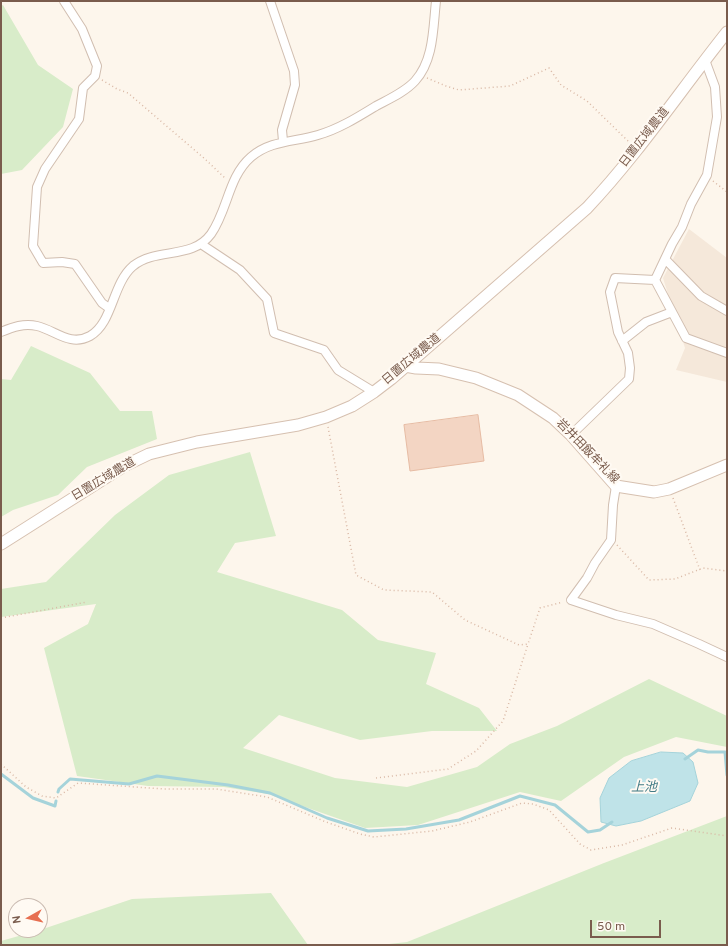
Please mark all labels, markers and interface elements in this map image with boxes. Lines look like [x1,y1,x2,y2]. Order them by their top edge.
street label: 日置広域農道 [617,105,673,171]
street label: 日置広域農道 [380,331,444,389]
street label: 岩井田飯牟礼線 [553,417,621,487]
street label: 日置広域農道 [69,455,139,505]
water label: 上池 [631,780,657,796]
north arrow [8,898,48,938]
scale bar [592,912,663,938]
text: N [10,915,25,924]
text: 50 m [597,919,625,935]

